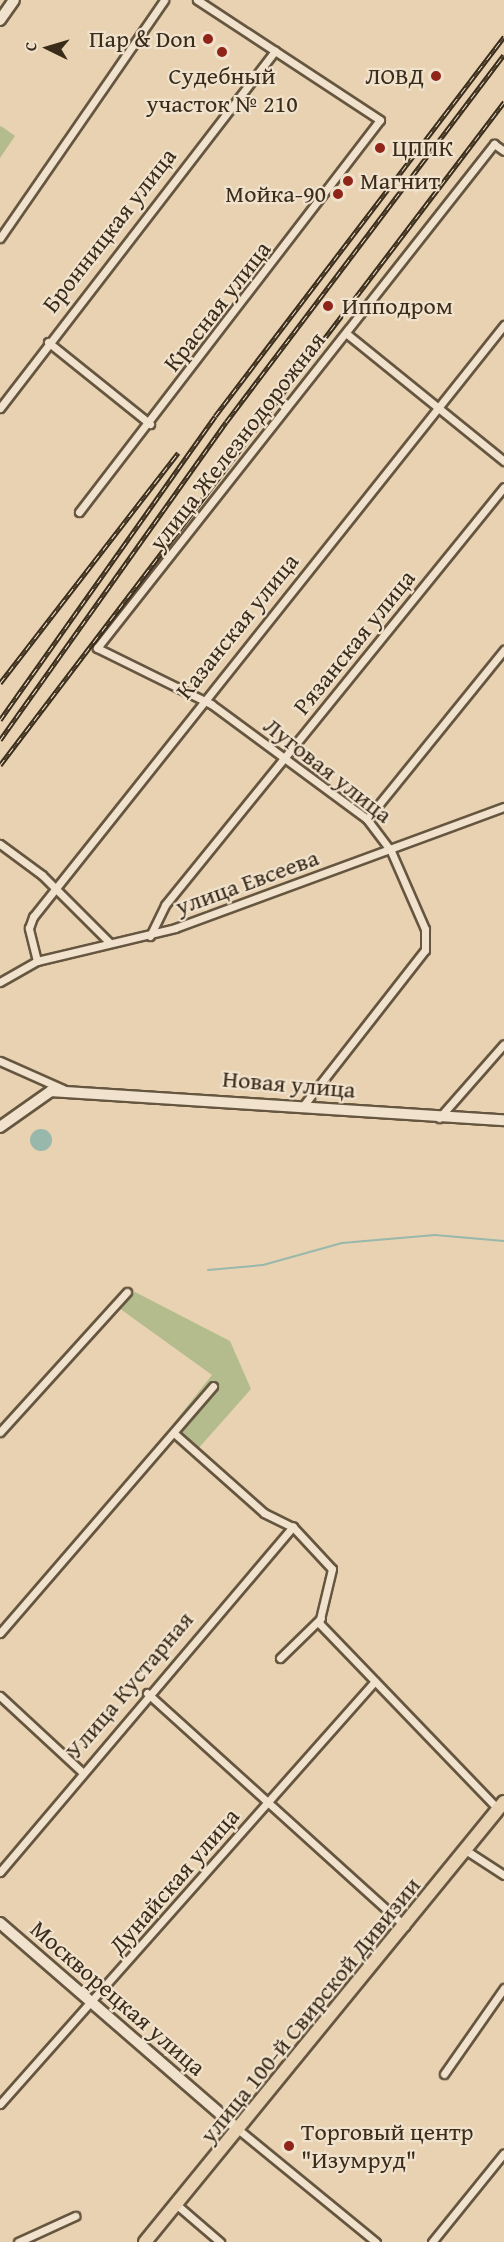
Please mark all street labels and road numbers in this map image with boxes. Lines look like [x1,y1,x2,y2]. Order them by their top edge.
street label: Бронницкая улица [36,142,182,318]
street label: Красная улица [157,235,277,377]
street label: улица Железнодорожная [143,326,331,556]
street label: Казанская улица [170,547,304,705]
street label: Рязанская улица [287,564,421,720]
street label: Луговая улица [258,711,398,829]
street label: улица Евсеева [171,843,323,921]
street label: Новая улица [221,1064,357,1104]
street label: Улица Кустарная [59,1605,199,1765]
street label: Дунайская улица [103,1802,245,1960]
street label: улица 100-й Свирской Дивизии [194,1871,426,2149]
street label: Москворецкая улица [25,1914,211,2082]

